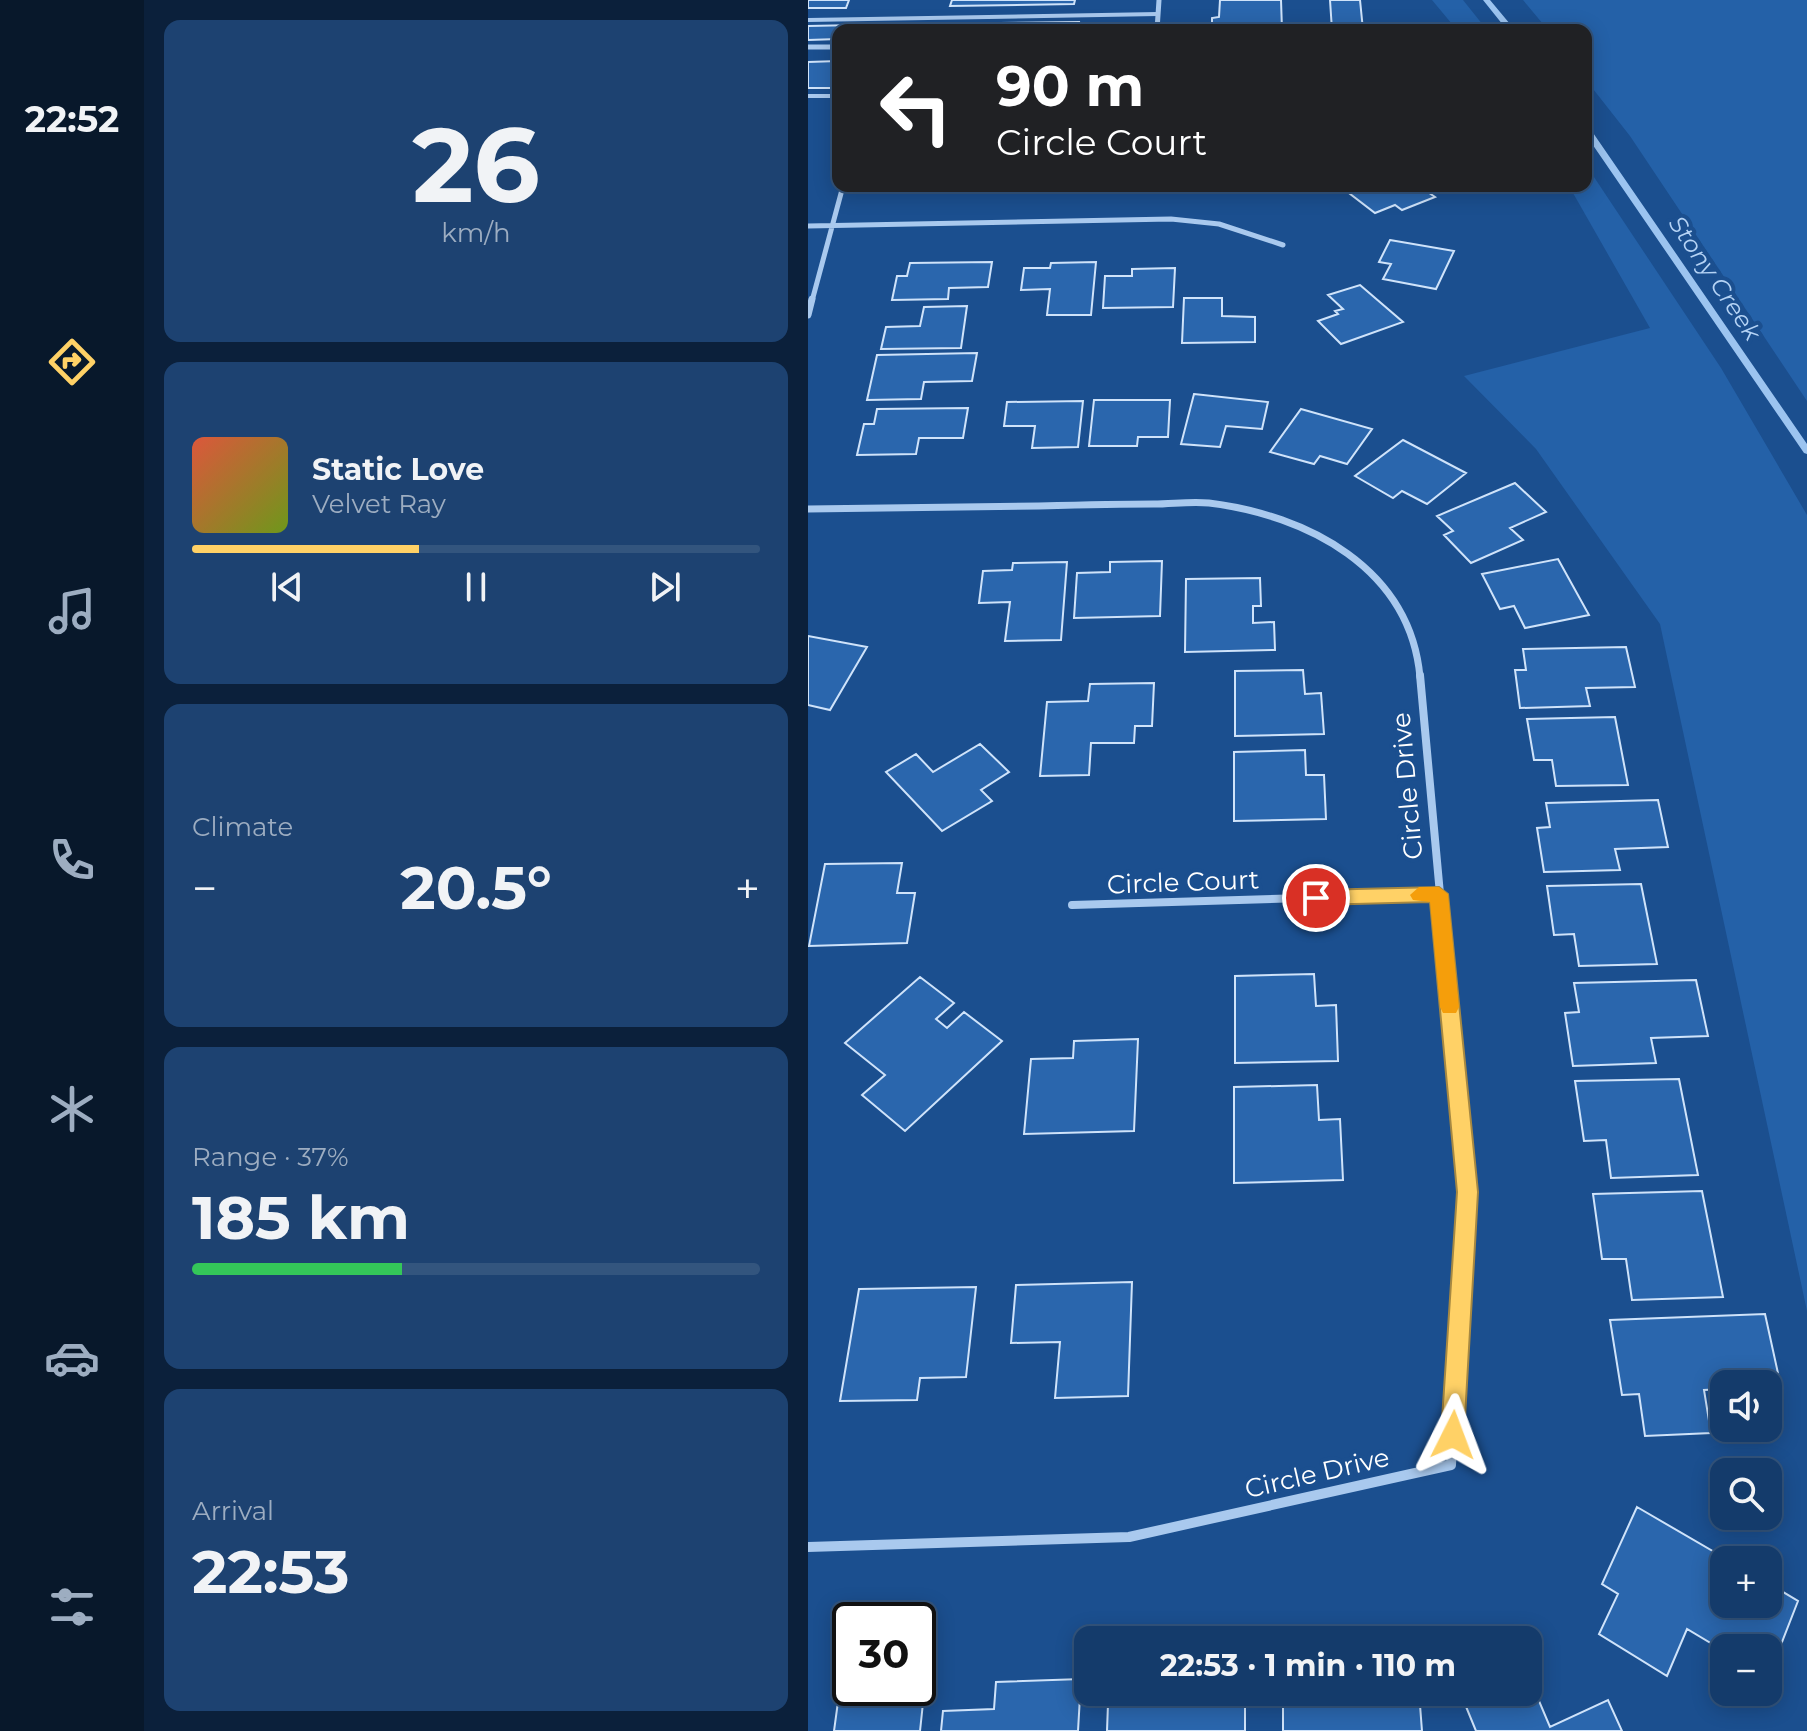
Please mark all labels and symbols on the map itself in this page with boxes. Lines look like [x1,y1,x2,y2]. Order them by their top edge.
water label: Stony Creek [1663,210,1768,347]
street label: Circle Drive [1385,711,1429,861]
street label: Circle Court [1106,863,1260,901]
pin [1282,864,1350,932]
position arrow [1411,1393,1495,1477]
street label: Circle Drive [1242,1441,1392,1505]
speed limit sign: 30 [832,1602,936,1706]

